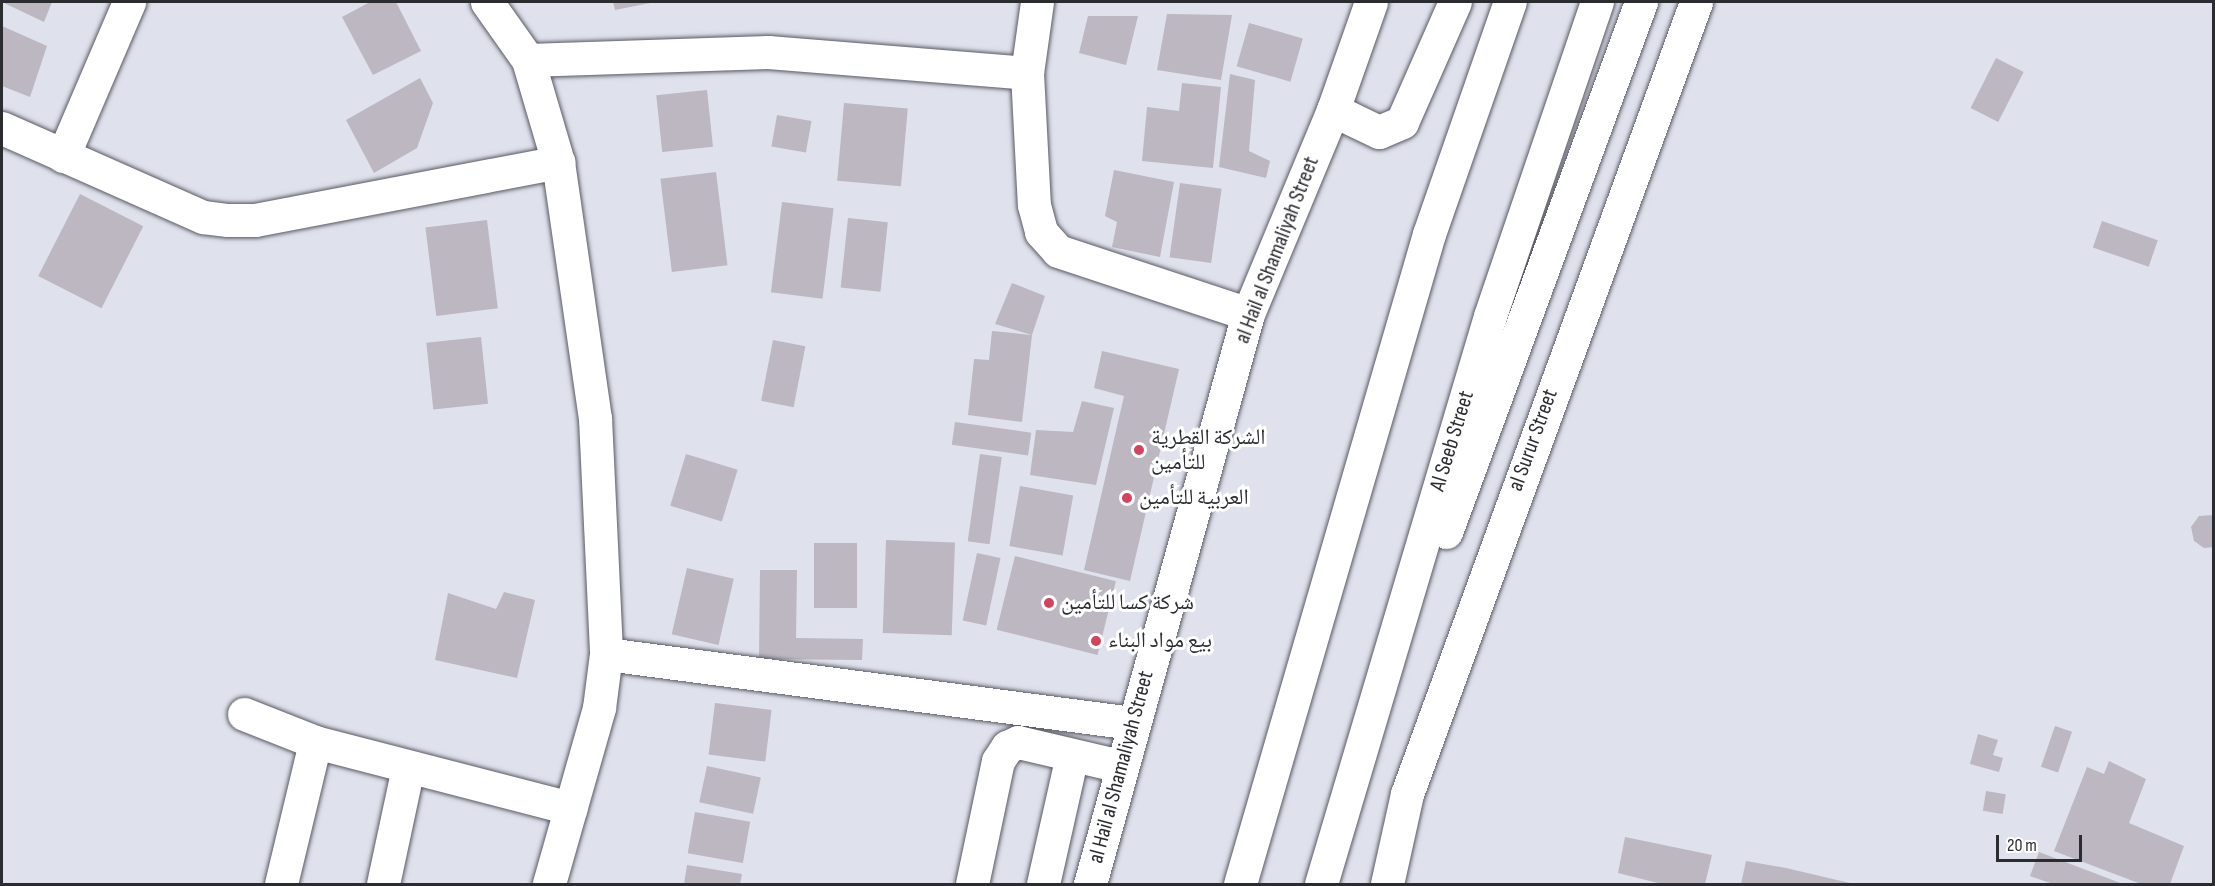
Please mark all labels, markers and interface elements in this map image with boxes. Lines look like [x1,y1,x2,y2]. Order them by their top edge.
street label: al Hail al Shamaliyah Street [1229,153,1325,347]
street label: al Surur Street [1502,385,1564,495]
street label: Al Seeb Street [1424,388,1480,494]
place label: الشركة القطرية للتأمين [1151,424,1266,476]
marker: الشركة القطرية للتأمين [1132,443,1146,457]
place label: العربية للتأمين [1139,485,1249,511]
marker: العربية للتأمين [1120,491,1134,505]
place label: شركة كسا للتأمين [1061,590,1194,616]
marker: شركة كسا للتأمين [1042,596,1056,610]
place label: بيع مواد البناء [1108,628,1212,654]
marker: بيع مواد البناء [1089,634,1103,648]
street label: al Hail al Shamaliyah Street [1083,668,1159,866]
scale bar [1999,823,2084,861]
text: 20 m [2007,835,2037,856]

